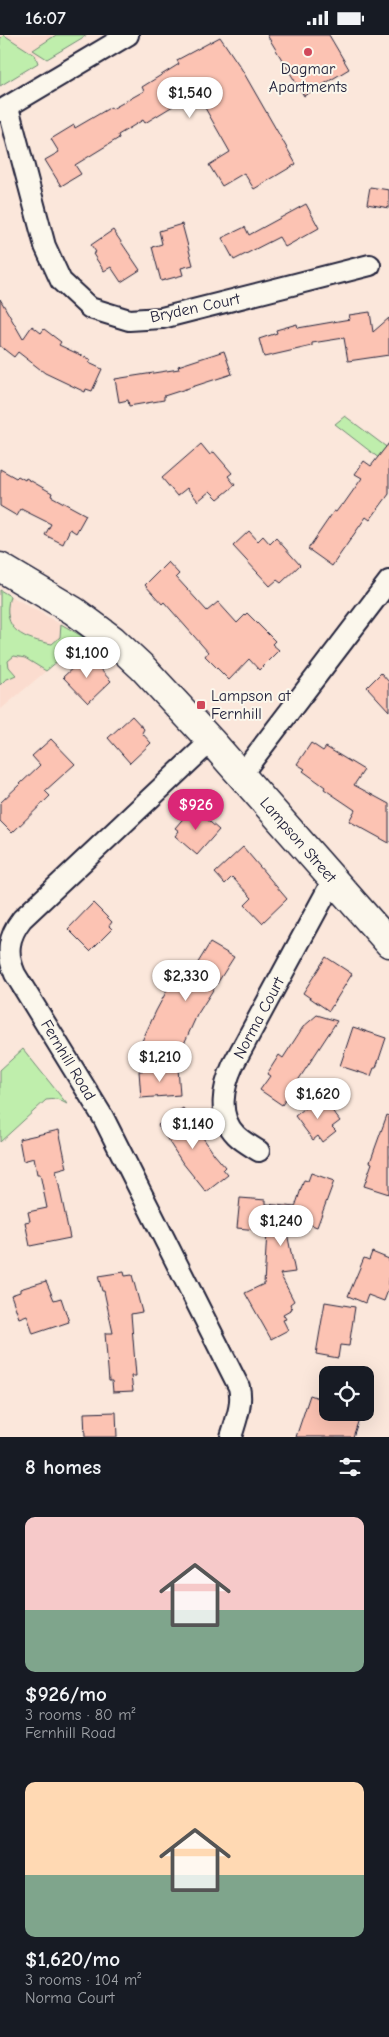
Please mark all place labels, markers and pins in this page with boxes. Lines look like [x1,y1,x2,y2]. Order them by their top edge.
marker: Dagmar Apartments [302,46,314,58]
place label: Dagmar Apartments [269,60,347,96]
pin: $1,540 [149,77,231,119]
pin: $1,100 [46,637,128,679]
place label: Lampson at Fernhill [211,687,291,723]
marker: Lampson at Fernhill [195,699,207,711]
pin: $926 [166,789,226,831]
pin: $2,330 [145,959,227,1002]
pin: $1,210 [119,1041,201,1083]
pin: $1,620 [277,1077,359,1120]
pin: $1,140 [152,1107,234,1150]
pin: $1,240 [240,1205,322,1247]

